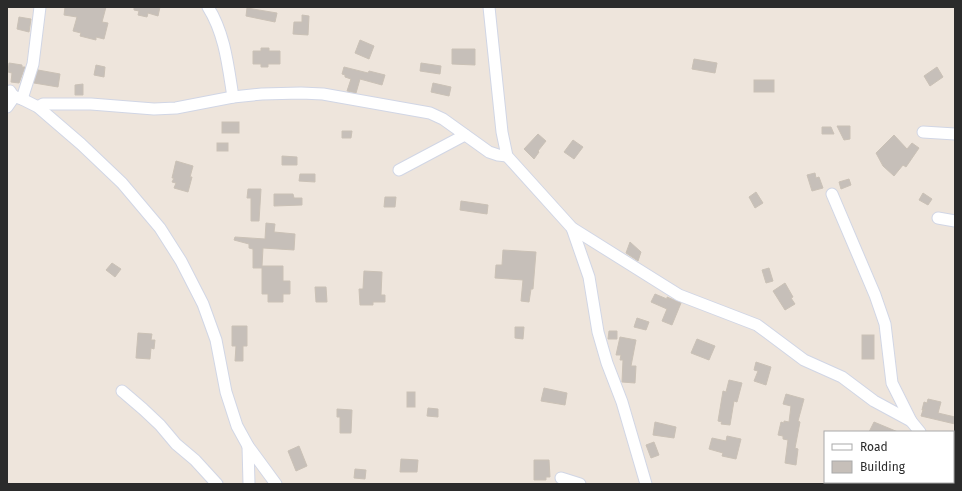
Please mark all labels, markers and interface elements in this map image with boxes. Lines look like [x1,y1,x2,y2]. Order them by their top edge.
legend [824,431,954,483]
text: Road [860,440,888,454]
text: Building [860,460,906,474]

